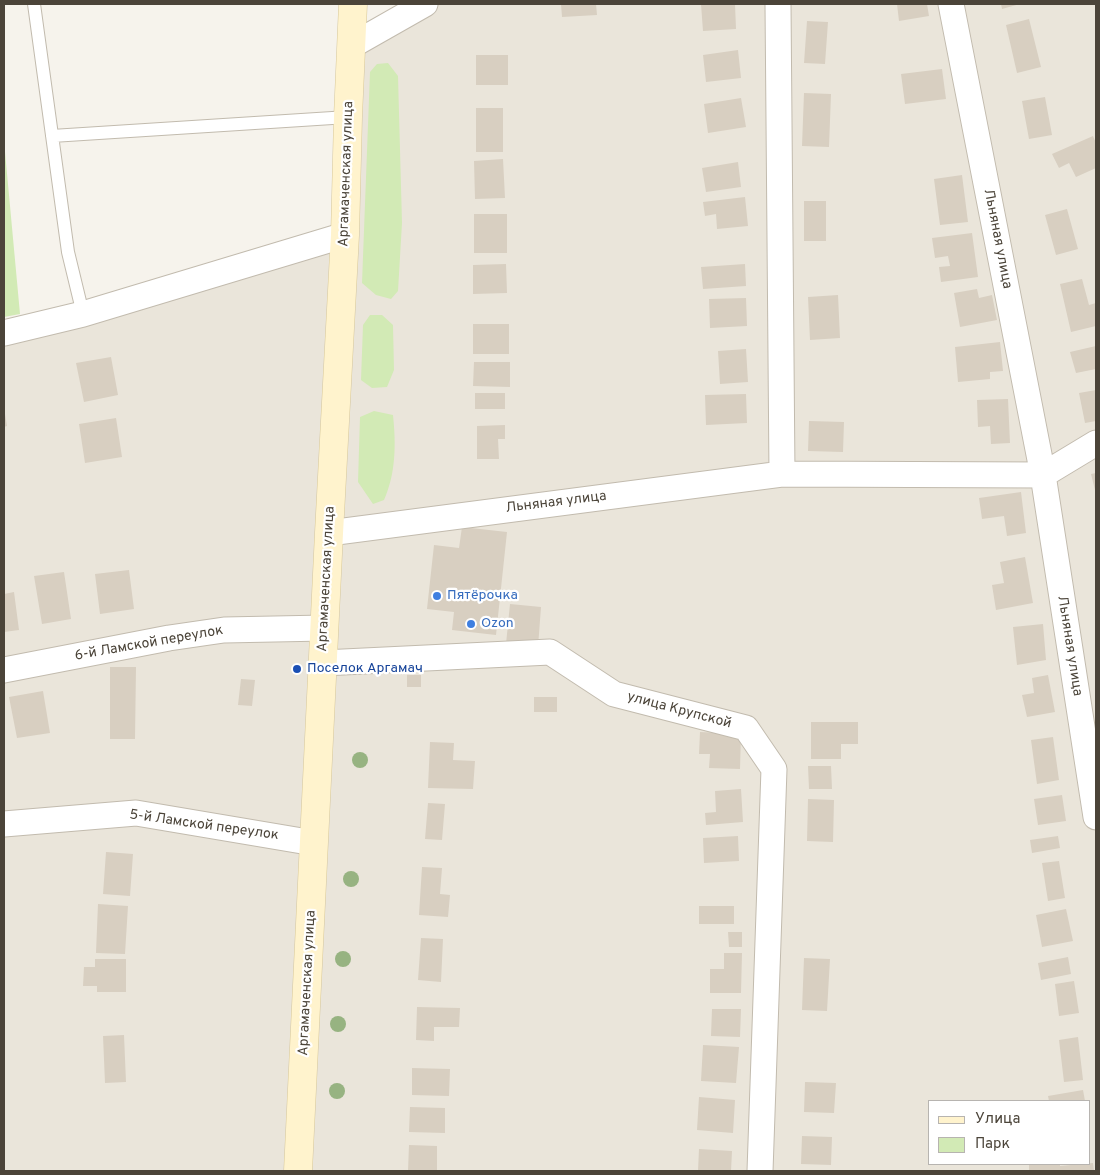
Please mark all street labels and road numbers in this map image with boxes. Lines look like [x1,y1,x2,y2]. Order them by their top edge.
street label: Аргамаченская улица [336,101,358,247]
street label: Льняная улица [979,188,1015,290]
street label: Льняная улица [505,488,607,518]
street label: Аргамаченская улица [315,506,339,652]
street label: Льняная улица [1053,595,1085,697]
street label: 6-й Ламской переулок [73,623,225,665]
street label: улица Крупской [625,689,733,733]
street label: 5-й Ламской переулок [128,807,280,845]
street label: Аргамаченская улица [296,910,320,1056]

